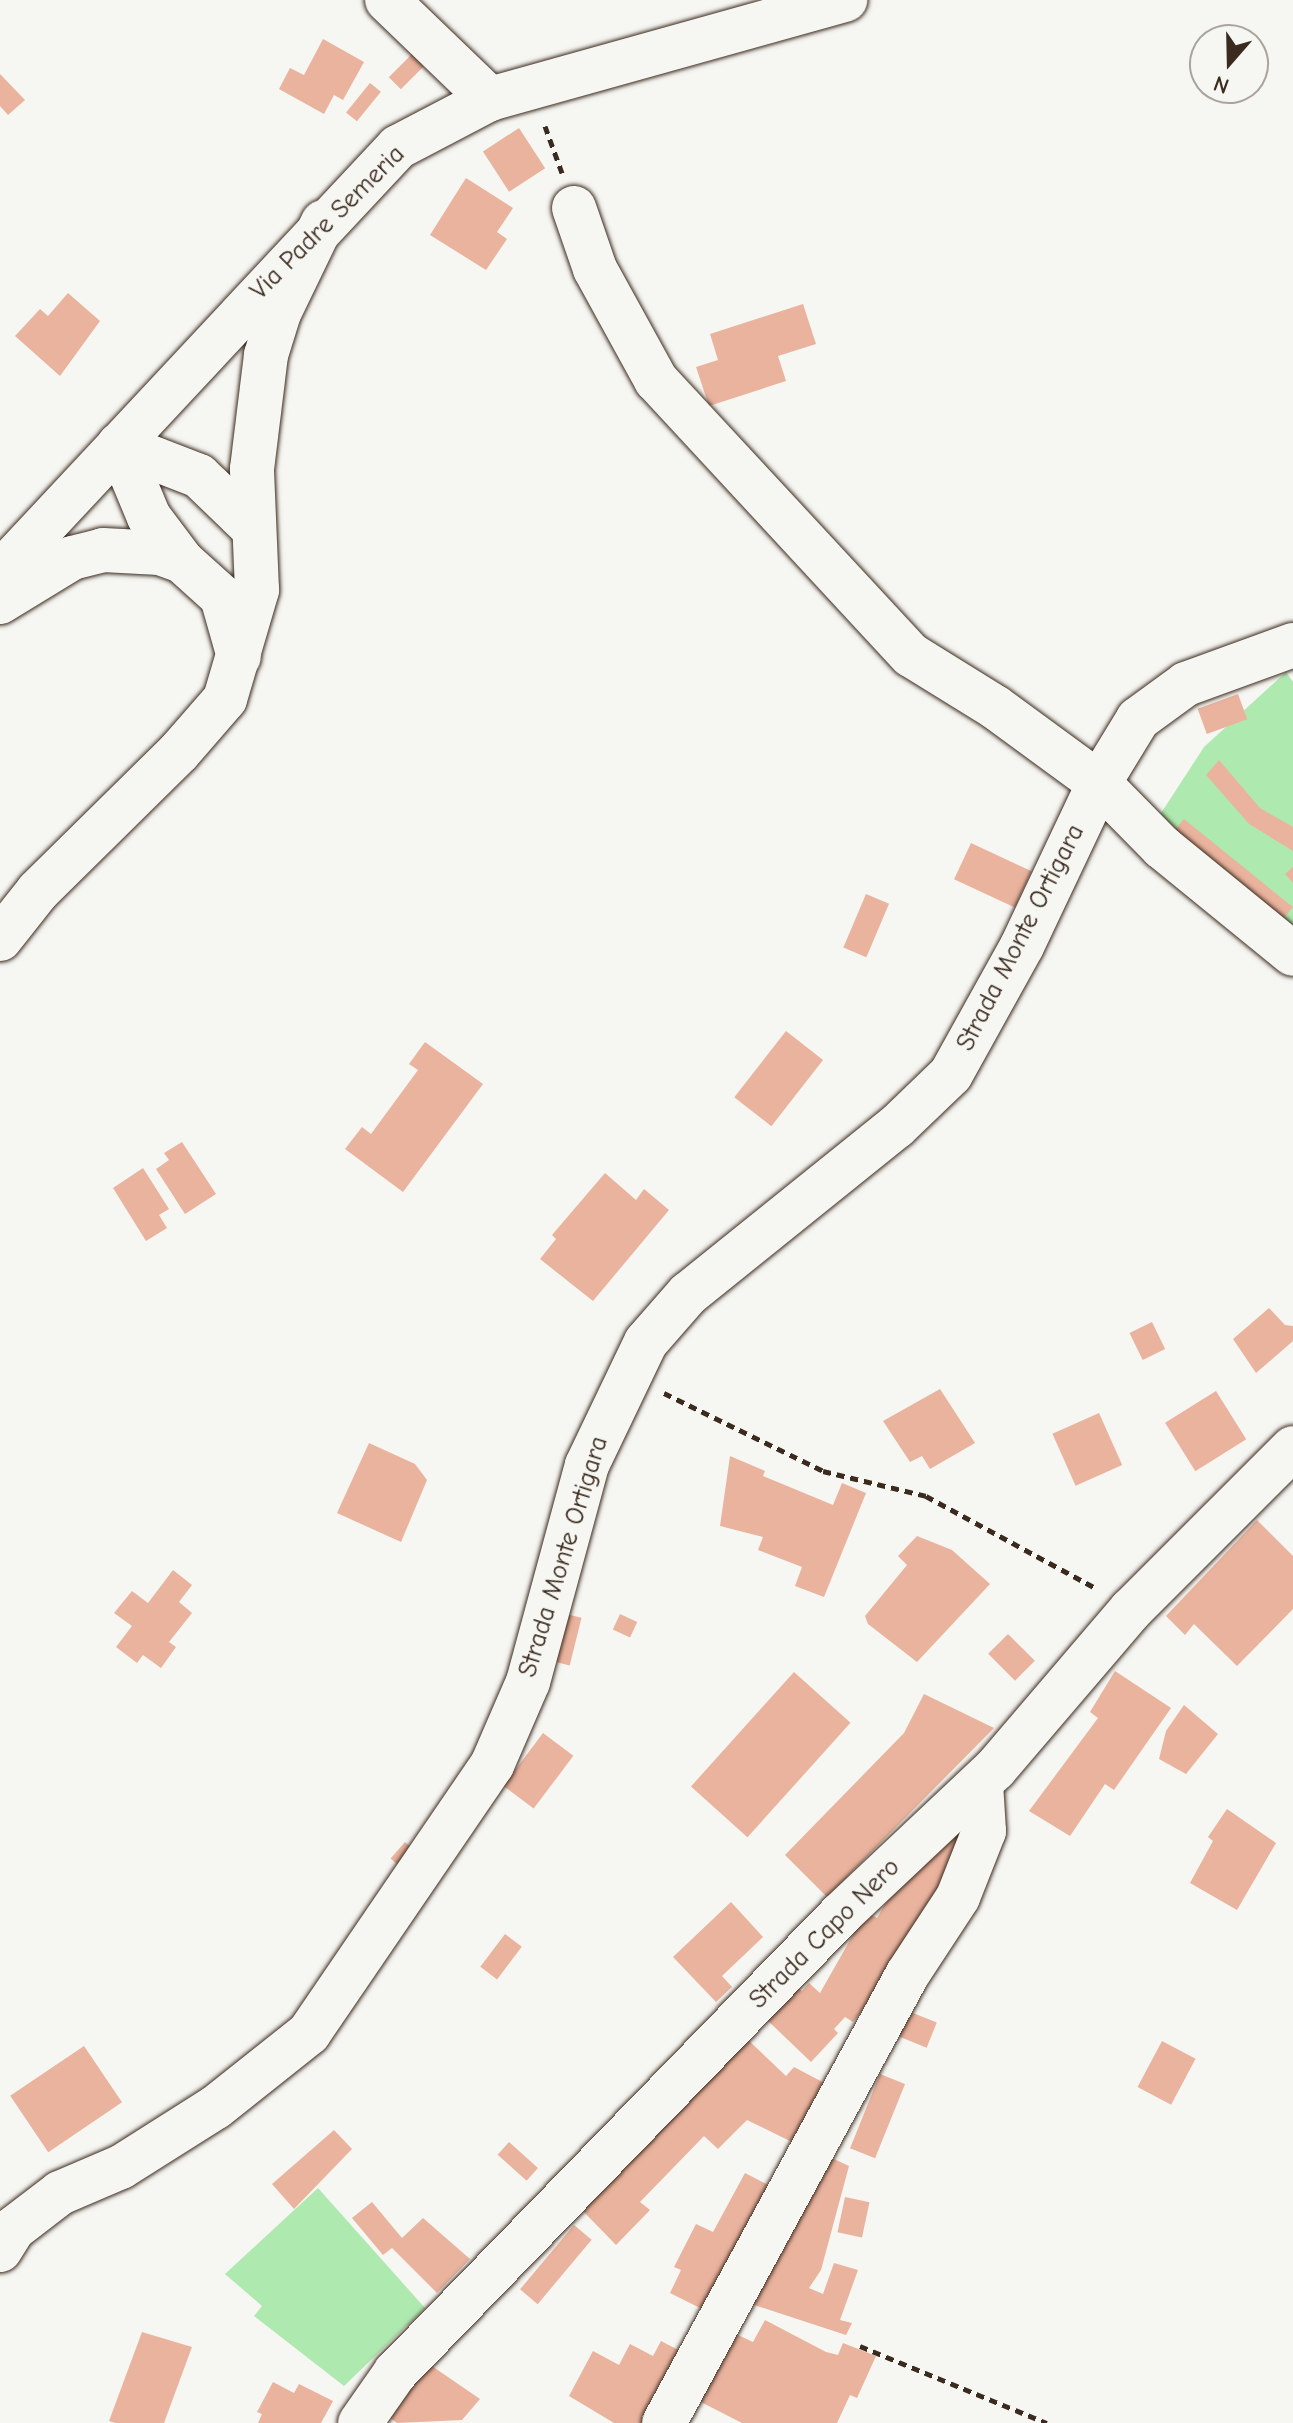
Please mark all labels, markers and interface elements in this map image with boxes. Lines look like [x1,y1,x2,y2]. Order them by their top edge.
north arrow [1189,24,1269,104]
text: N [1210,70,1233,99]
street label: Via Padre Semeria [244,139,412,307]
street label: Strada Monte Ortigara [950,820,1092,1056]
street label: Strada Monte Ortigara [513,1433,615,1681]
street label: Strada Capo Nero [743,1852,907,2016]

